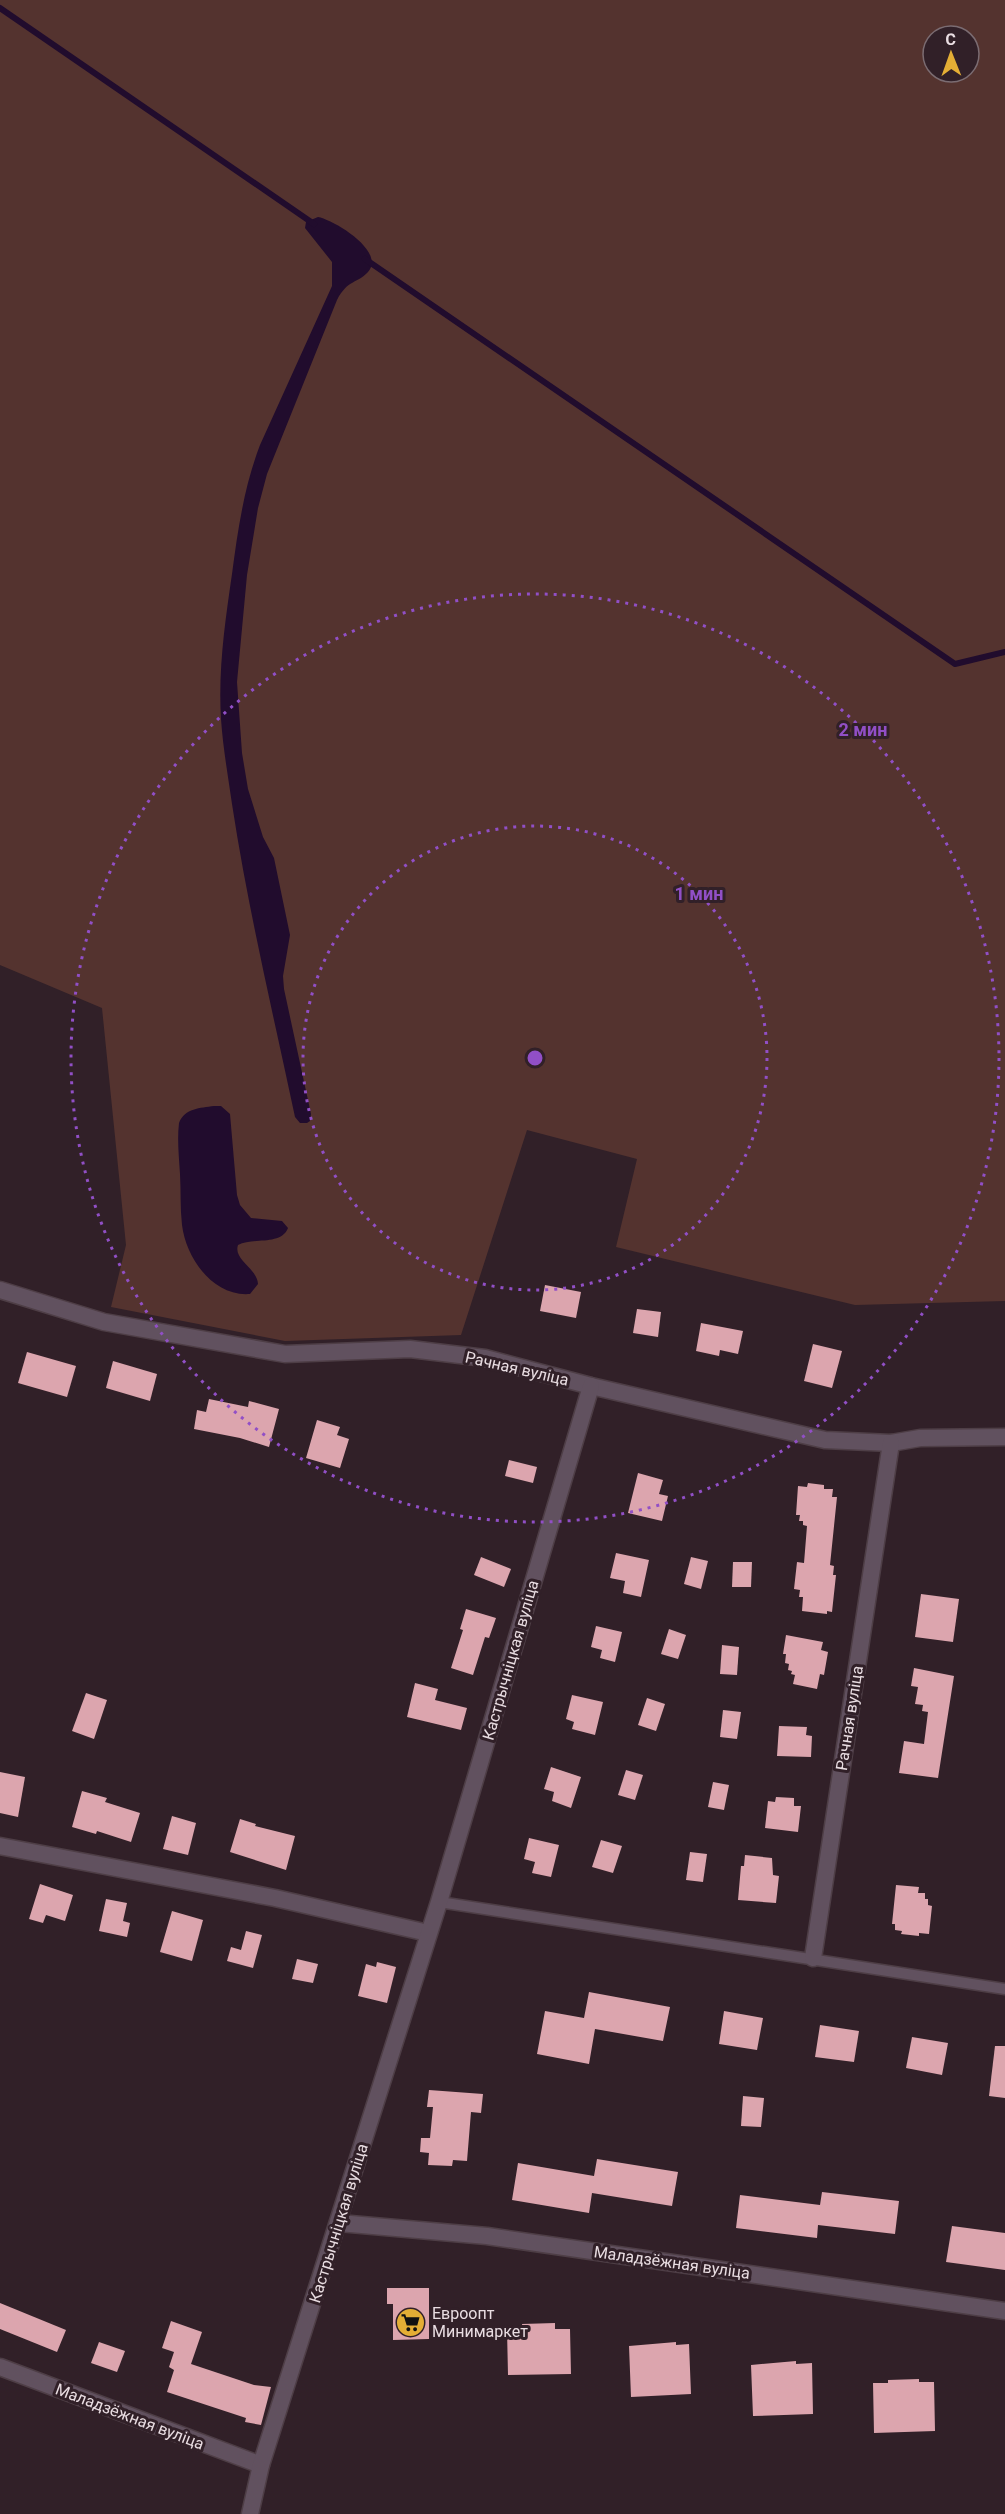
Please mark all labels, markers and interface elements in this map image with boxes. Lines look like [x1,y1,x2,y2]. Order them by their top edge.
north arrow [921,24,981,84]
text: С [945,30,956,49]
text: 2 мин [839,719,887,740]
text: 1 мин [675,883,723,904]
centre of rings [525,1048,545,1068]
street label: Рачная вуліца [463,1347,571,1390]
street label: Кастрычніцкая вуліца [479,1578,542,1742]
street label: Рачная вуліца [832,1664,867,1772]
street label: Кастрычніцкая вуліца [305,2141,372,2305]
street label: Маладзёжная вуліца [593,2242,751,2283]
place label: Евроопт Минимаркет [432,2304,528,2341]
supermarket icon: Евроопт Минимаркет [395,2306,427,2338]
street label: Маладзёжная вуліца [53,2379,207,2454]

